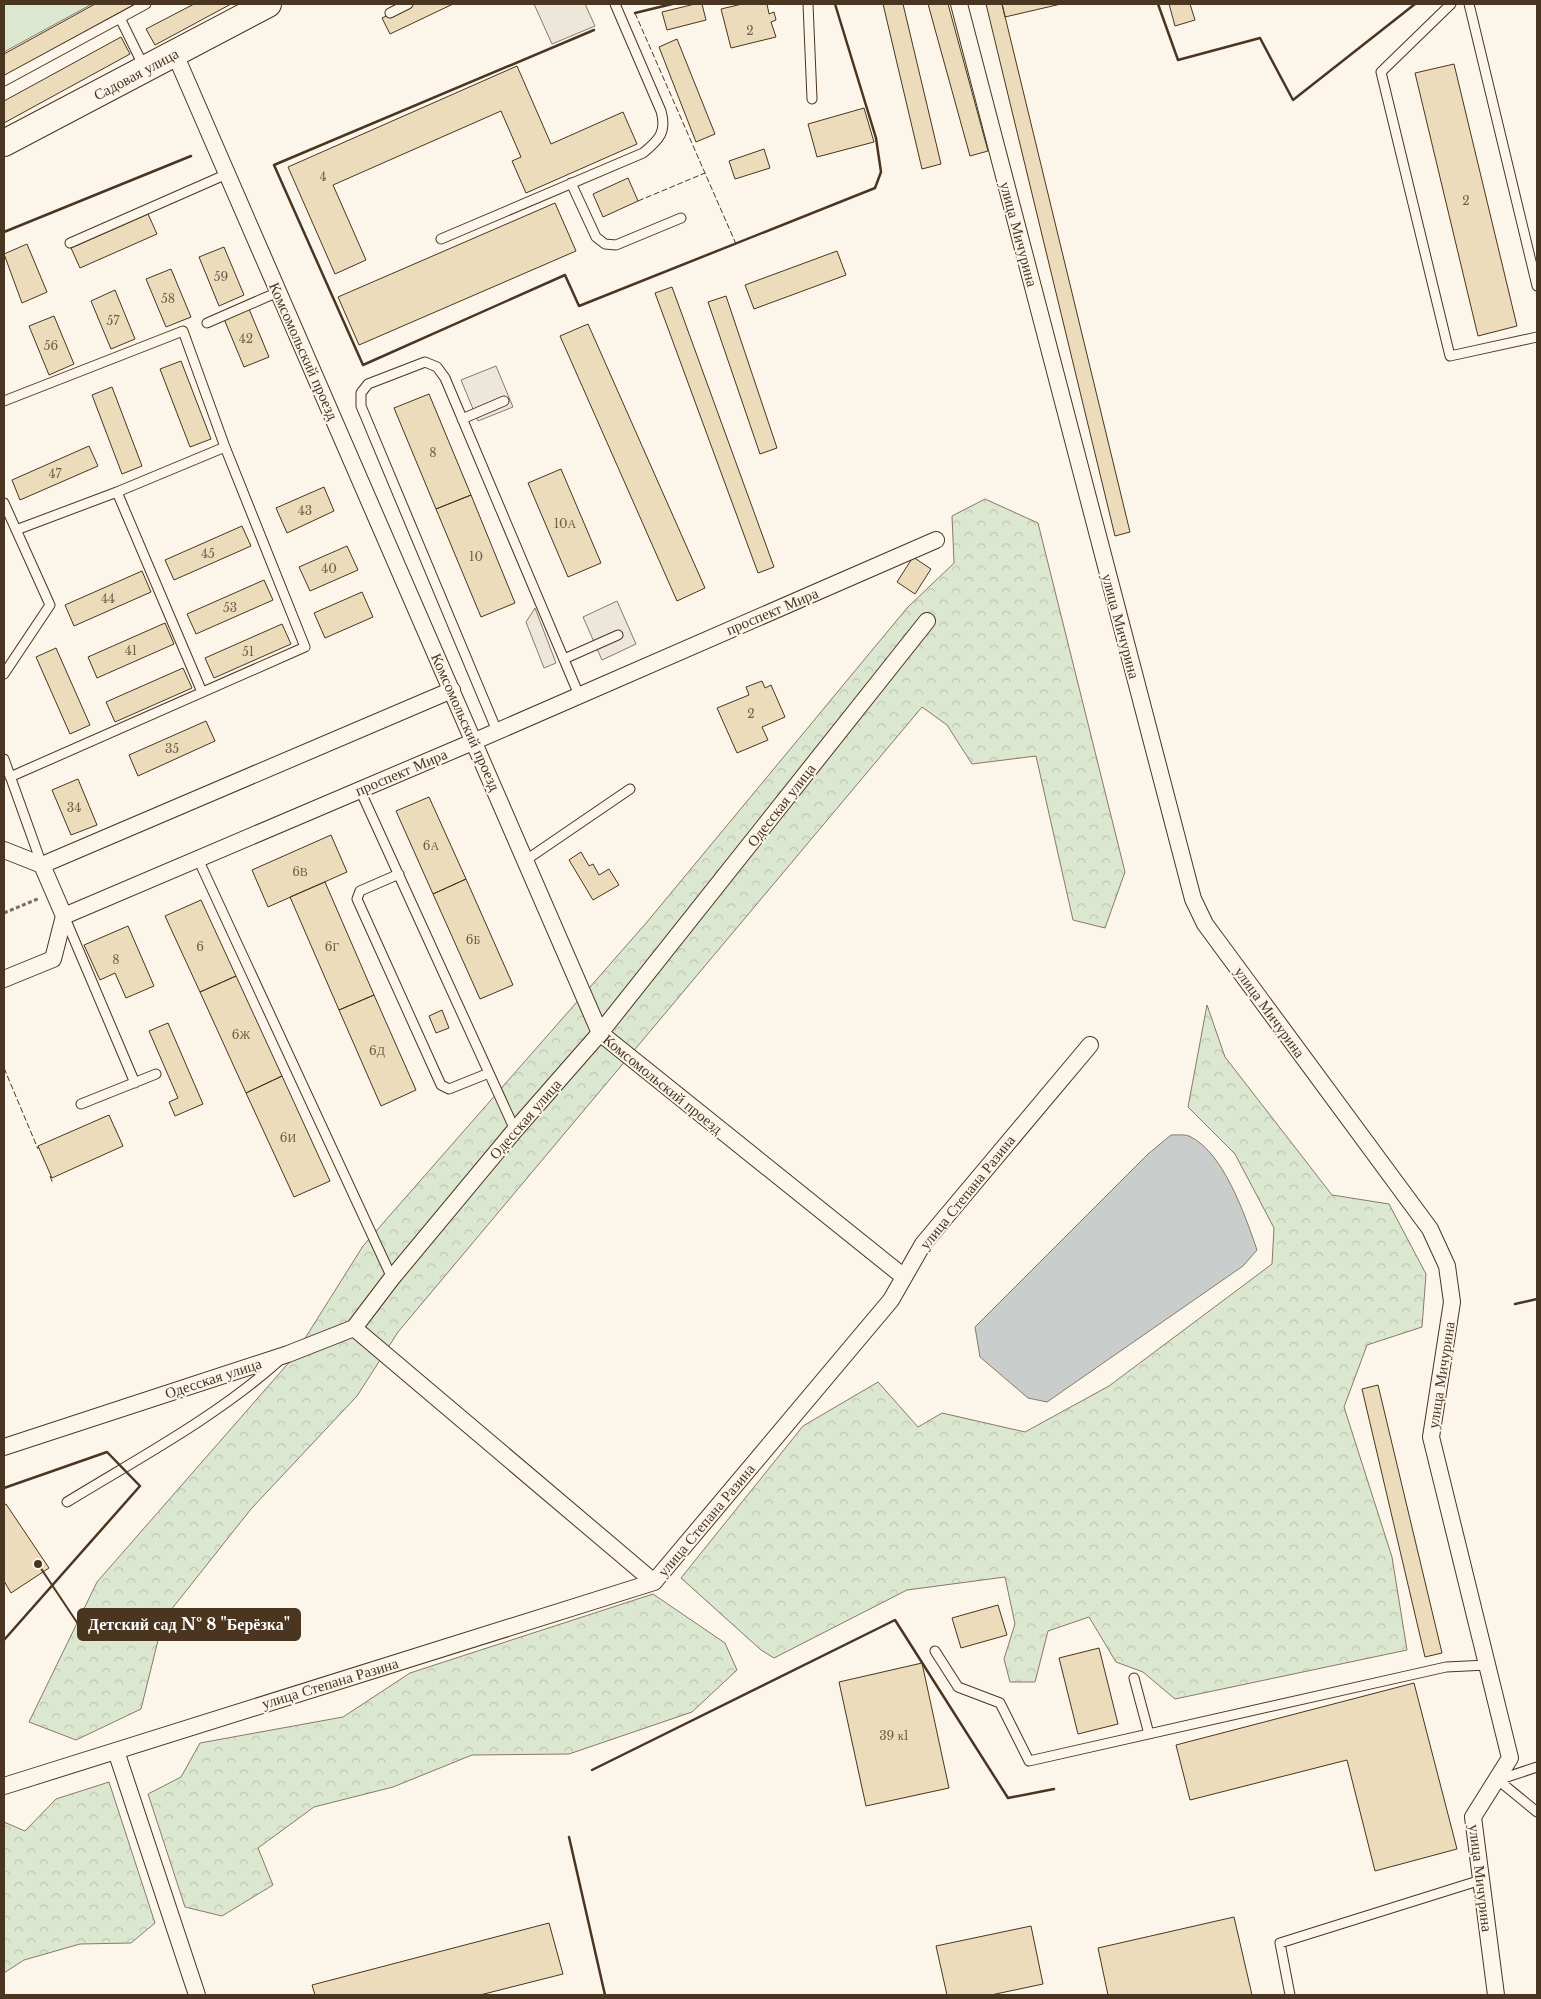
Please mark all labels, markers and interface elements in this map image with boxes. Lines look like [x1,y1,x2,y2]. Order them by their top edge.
house number: 2 [746,23,754,38]
street label: Садовая улица [90,43,182,104]
house number: 4 [319,169,327,184]
street label: улица Мичурина [996,179,1042,289]
house number: 2 [1462,193,1470,208]
house number: 59 [214,269,228,284]
street label: Комсомольский проезд [265,279,343,423]
house number: 58 [161,291,175,306]
house number: 57 [107,313,120,328]
house number: 42 [239,331,253,346]
house number: 56 [44,338,59,353]
house number: 8 [429,445,437,460]
house number: 47 [48,466,62,481]
house number: 43 [298,503,312,518]
house number: 10А [554,516,577,531]
house number: 45 [201,546,215,561]
house number: 10 [469,549,483,564]
house number: 40 [321,561,337,576]
street label: улица Мичурина [1098,571,1144,681]
street label: проспект Мира [723,583,821,639]
house number: 44 [101,591,115,606]
house number: 53 [223,600,237,615]
house number: 41 [125,643,137,658]
house number: 51 [242,644,254,659]
street label: Комсомольский проезд [427,650,505,794]
house number: 2 [747,706,755,721]
house number: 35 [165,741,179,756]
street label: проспект Мира [352,744,450,800]
street label: Одесская улица [743,759,820,850]
house number: 34 [67,800,81,815]
house number: 6А [423,838,440,853]
house number: 6В [292,864,308,879]
house number: 6Б [466,932,480,947]
house number: 6 [196,939,204,954]
house number: 6Г [325,939,339,954]
house number: 8 [112,952,120,967]
street label: улица Мичурина [1231,963,1310,1062]
house number: 6Ж [232,1027,250,1042]
street label: Комсомольский проезд [599,1030,727,1138]
house number: 6Д [369,1043,385,1058]
street label: Одесская улица [485,1075,565,1163]
house number: 6И [280,1130,297,1145]
street label: улица Степана Разина [915,1131,1019,1253]
street label: улица Мичурина [1423,1320,1459,1430]
street label: Одесская улица [162,1353,264,1403]
street label: улица Степана Разина [653,1459,759,1580]
callout: Детский сад № 8 "Берёзка" [78,1609,300,1640]
text: Детский сад № 8 "Берёзка" [88,1614,290,1634]
street label: улица Степана Разина [259,1653,401,1713]
house number: 39 к1 [879,1728,909,1743]
street label: улица Мичурина [1465,1823,1497,1933]

